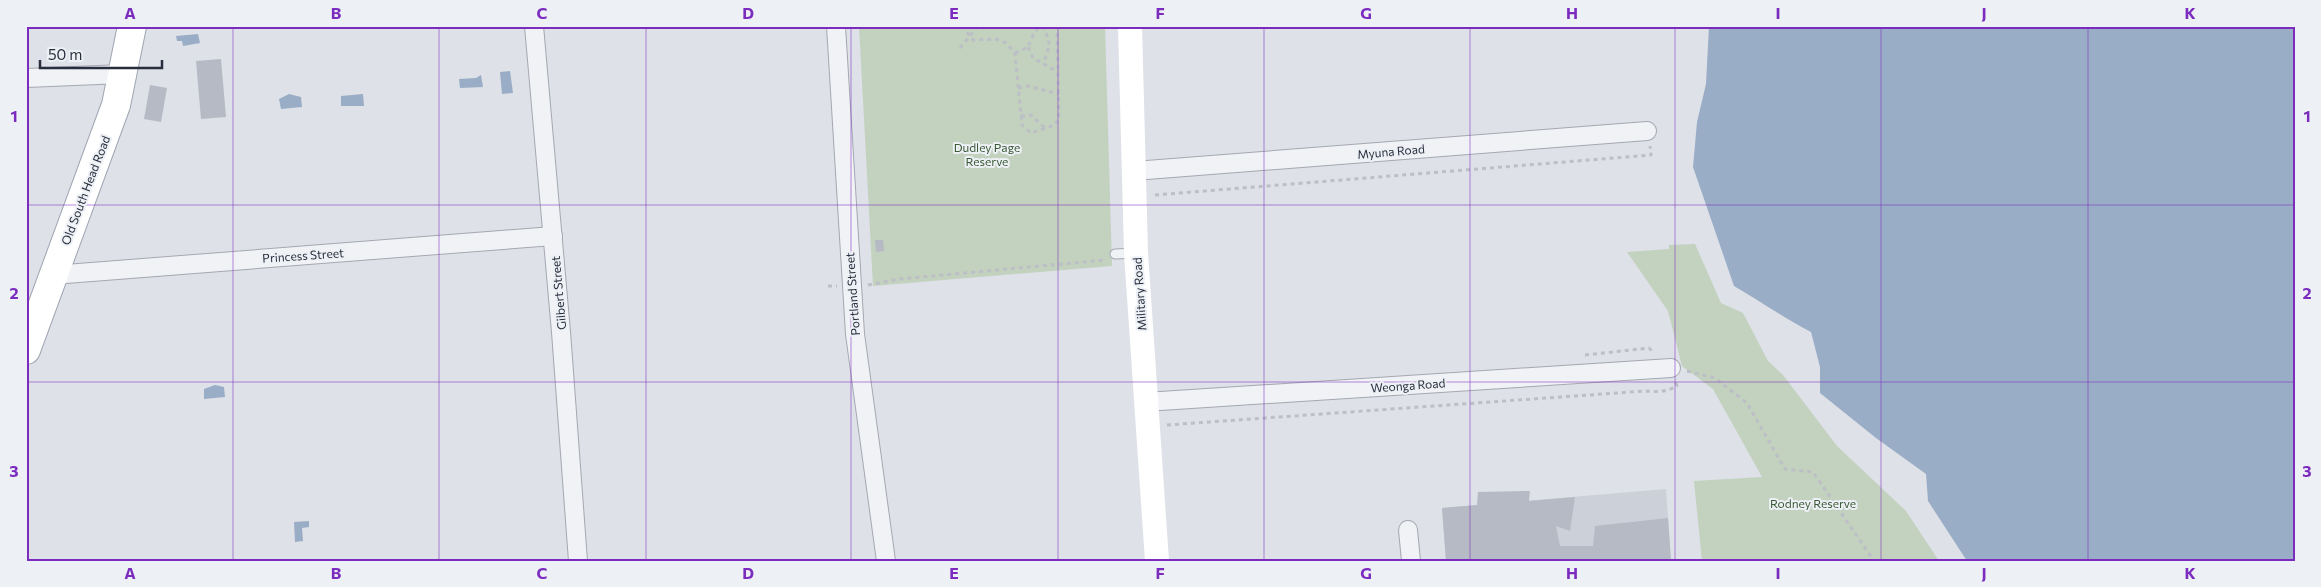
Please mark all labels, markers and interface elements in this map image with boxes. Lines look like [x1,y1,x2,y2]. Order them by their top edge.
text: A [124,3,136,22]
text: B [331,3,342,22]
text: C [537,3,548,22]
text: D [742,3,754,22]
text: E [949,3,959,22]
text: F [1155,3,1165,22]
text: G [1360,3,1372,22]
text: H [1566,3,1578,22]
text: I [1775,3,1781,22]
text: J [1981,3,1987,22]
text: K [2184,3,2196,22]
scale bar [40,38,162,70]
text: 50 m [48,45,82,63]
text: 1 [10,106,18,125]
text: 1 [2303,106,2311,125]
street label: Old South Head Road [58,133,112,247]
park label: Dudley Page Reserve [954,140,1020,168]
street label: Myuna Road [1357,141,1425,161]
street label: Princess Street [262,245,344,265]
street label: Portland Street [842,252,862,336]
street label: Gilbert Street [548,255,568,331]
street label: Military Road [1129,257,1149,331]
text: 2 [9,283,19,302]
text: 2 [2302,283,2312,302]
street label: Weonga Road [1370,375,1446,395]
text: 3 [9,461,19,480]
text: 3 [2302,461,2312,480]
park label: Rodney Reserve [1770,496,1856,510]
text: A [124,563,136,582]
text: B [331,563,342,582]
text: C [537,563,548,582]
text: D [742,563,754,582]
text: E [949,563,959,582]
text: F [1155,563,1165,582]
text: G [1360,563,1372,582]
text: H [1566,563,1578,582]
text: I [1775,563,1781,582]
text: J [1981,563,1987,582]
text: K [2184,563,2196,582]

